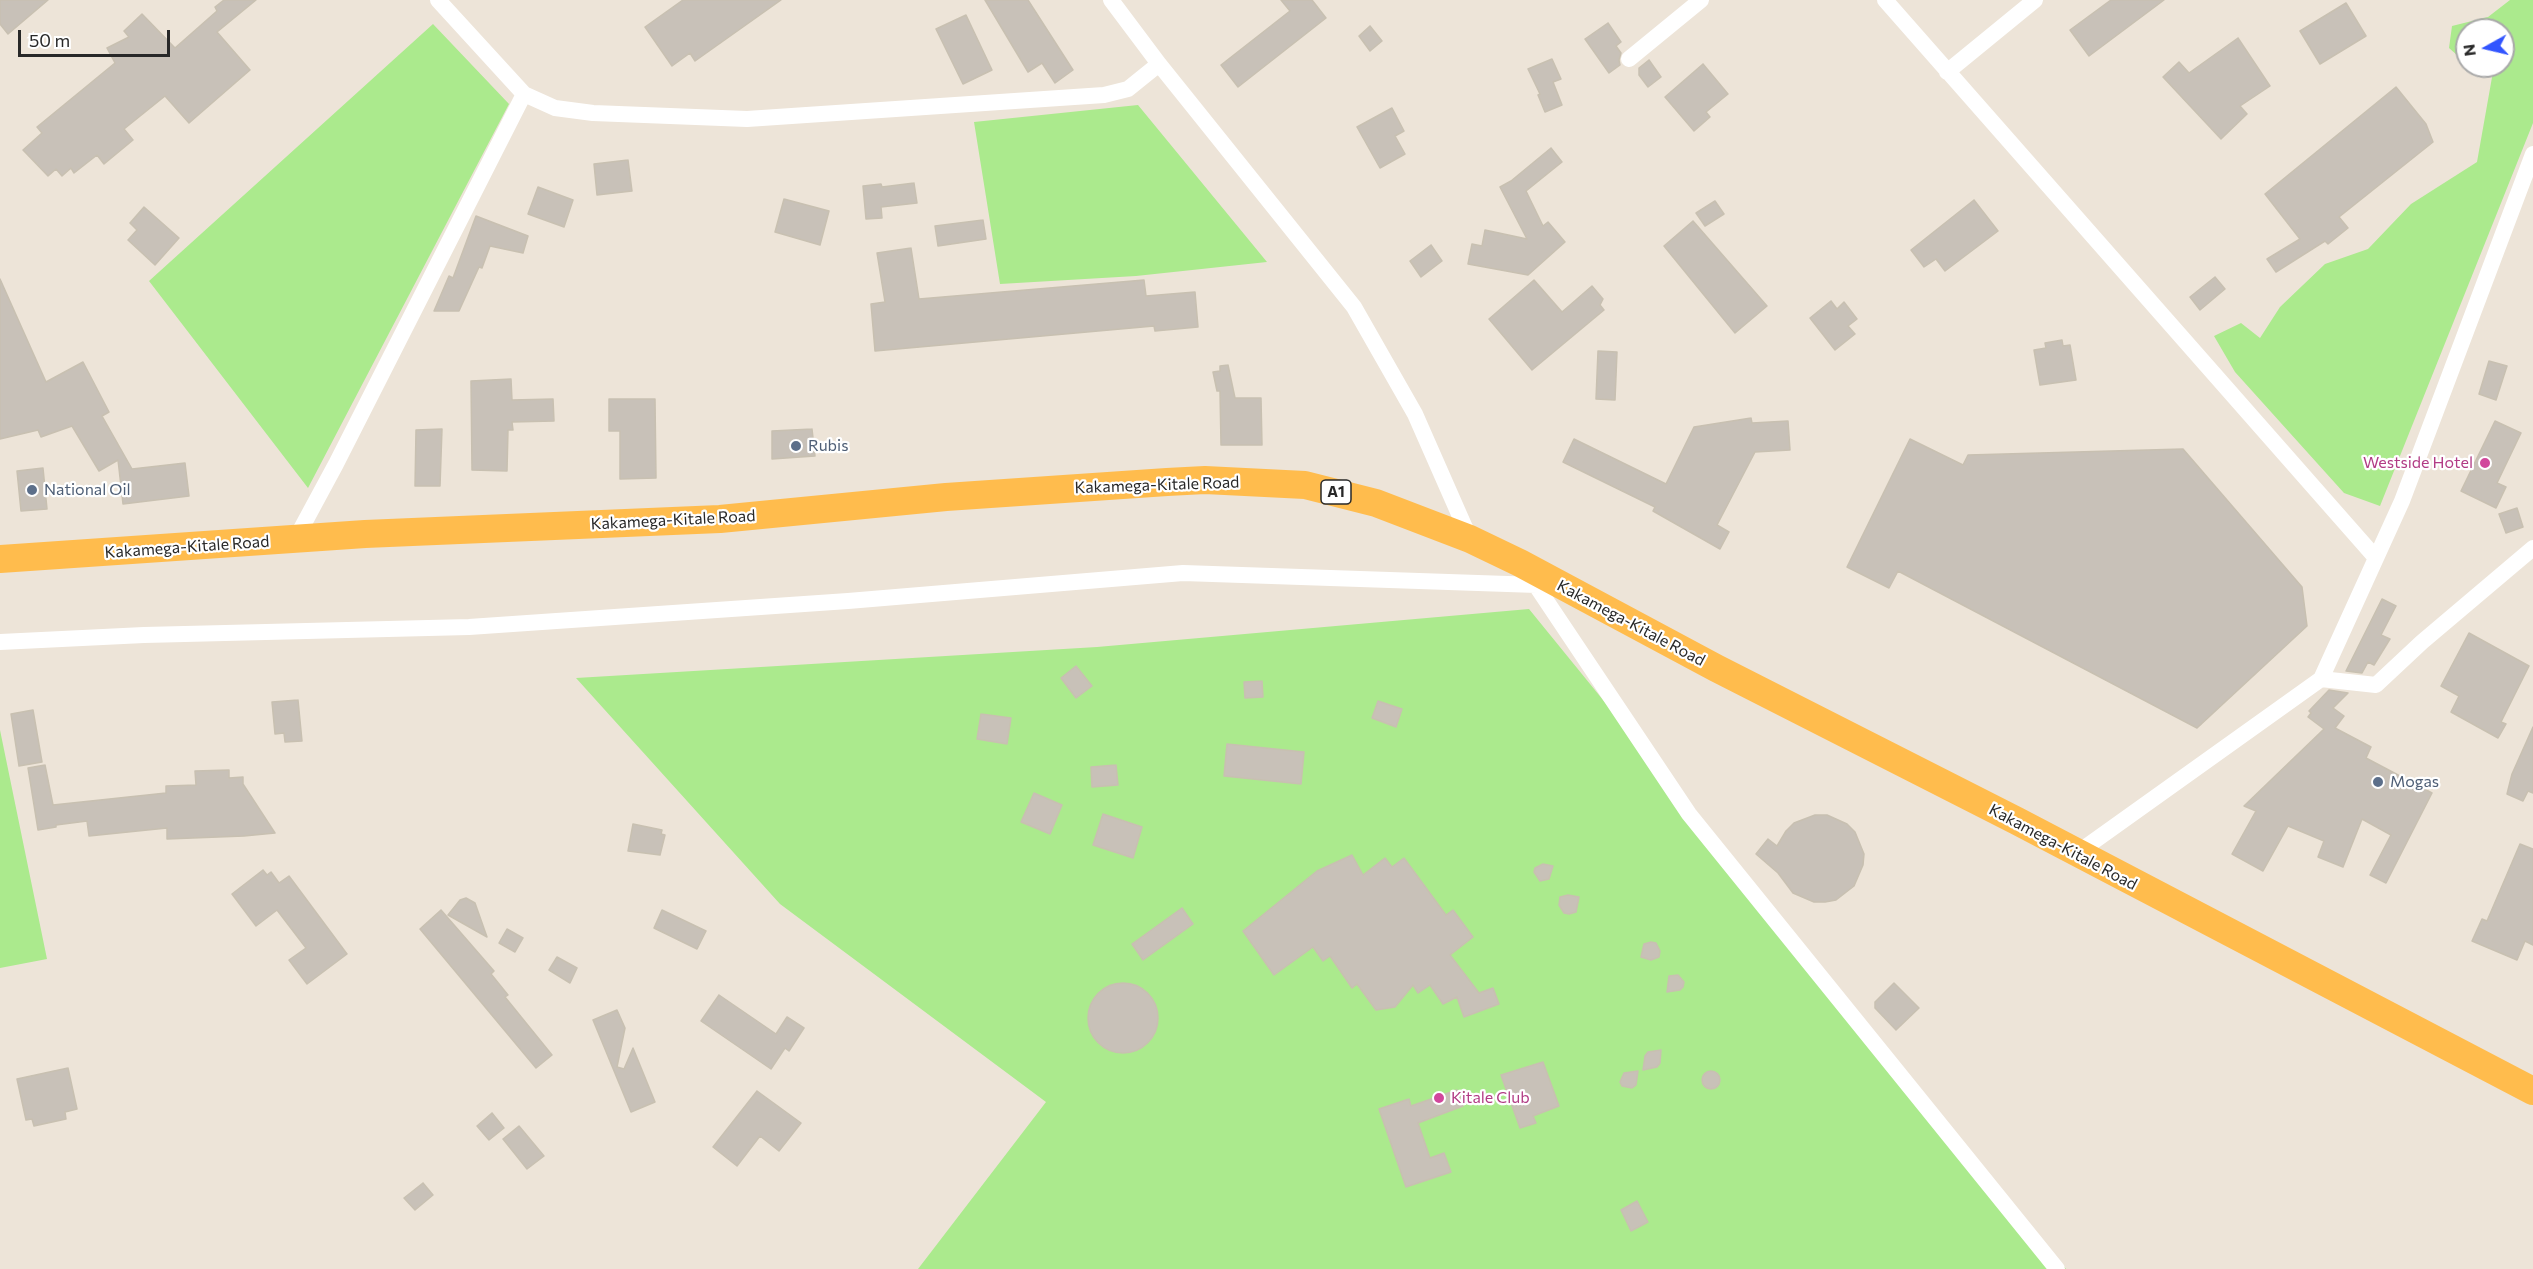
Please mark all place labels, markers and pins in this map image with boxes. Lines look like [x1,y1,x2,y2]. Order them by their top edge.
place label: Rubis [808,436,848,456]
marker: Rubis [789,439,803,453]
place label: Westside Hotel [2363,453,2473,473]
marker: Westside Hotel [2478,456,2492,470]
place label: National Oil [44,480,131,500]
marker: National Oil [25,483,39,497]
place label: Mogas [2390,772,2439,792]
marker: Mogas [2371,775,2385,789]
place label: Kitale Club [1451,1088,1530,1108]
marker: Kitale Club [1432,1091,1446,1105]

